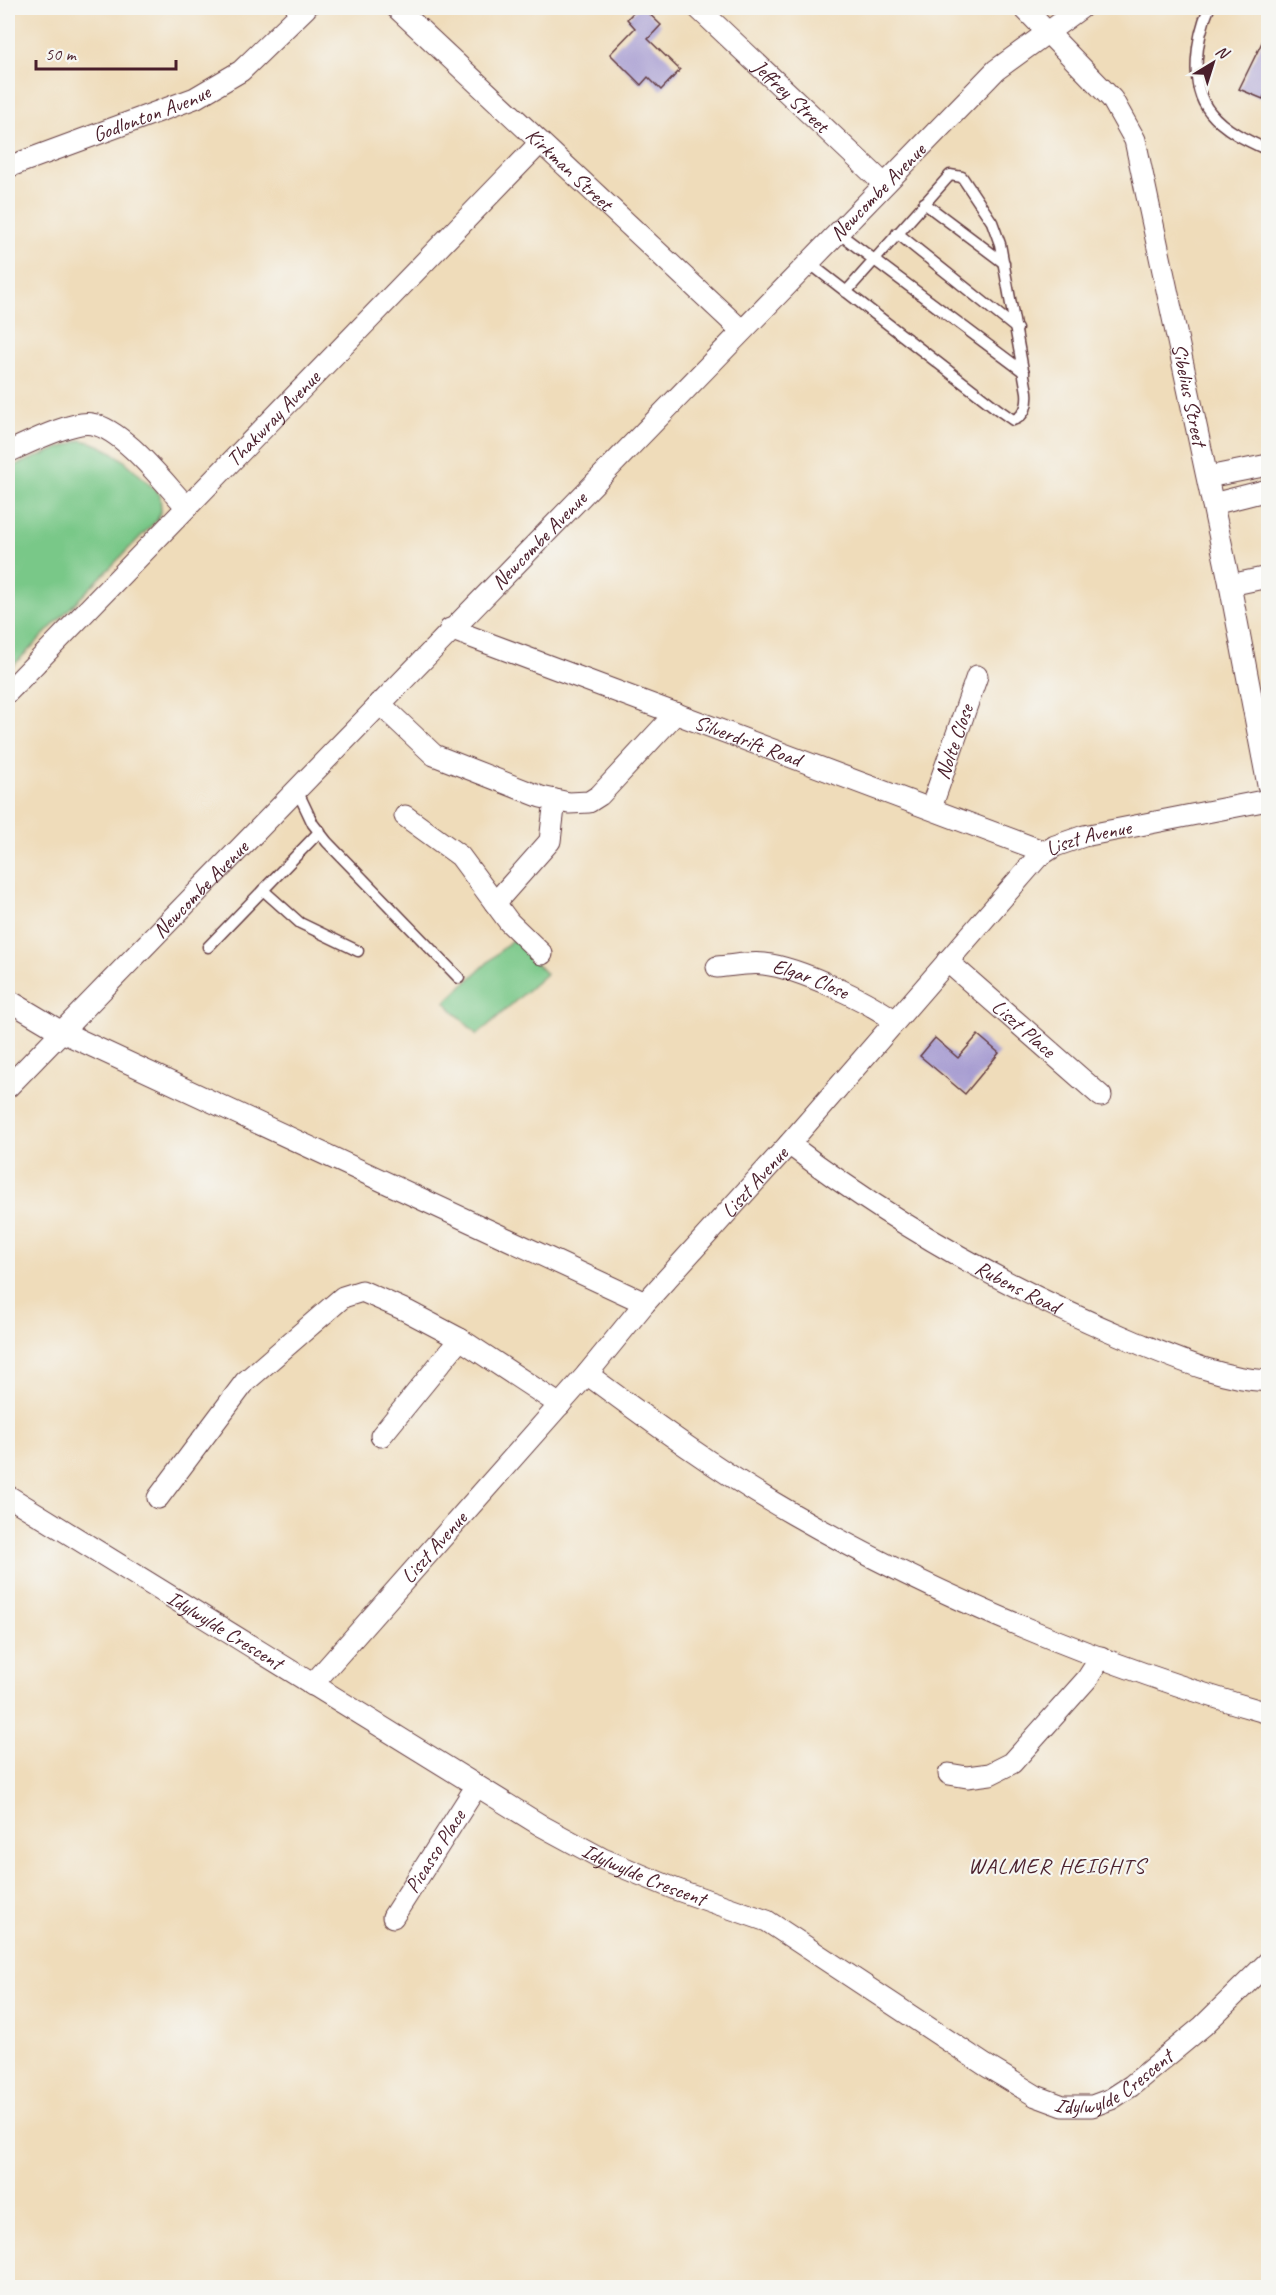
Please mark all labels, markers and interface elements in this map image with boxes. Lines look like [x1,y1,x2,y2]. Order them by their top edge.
scale bar [36,33,176,71]
north arrow [1183,33,1243,93]
text: N [1212,41,1234,65]
text: 50 m [45,43,78,65]
street label: Jeffrey Street [747,53,836,140]
street label: Godlonton Avenue [89,78,216,148]
street label: Kirkman Street [520,122,620,218]
street label: Newcombe Avenue [824,137,932,246]
street label: Sibelius Street [1166,341,1214,451]
street label: Thakwray Avenue [221,364,326,472]
street label: Newcombe Avenue [486,485,593,595]
street label: Nolte Close [929,699,980,783]
street label: Silverdrift Road [691,709,808,774]
street label: Liszt Avenue [1040,814,1134,862]
street label: Newcombe Avenue [147,834,255,943]
street label: Elgar Close [770,953,854,1005]
street label: Liszt Place [987,993,1062,1064]
street label: Liszt Avenue [716,1140,794,1223]
street label: Rubens Road [971,1254,1068,1321]
street label: Liszt Avenue [395,1505,473,1588]
street label: Idylwylde Crescent [162,1585,290,1677]
street label: Picasso Place [399,1804,472,1898]
street label: Idylwylde Crescent [578,1837,712,1913]
district label: WALMER HEIGHTS [968,1852,1149,1880]
street label: Idylwylde Crescent [1051,2042,1180,2120]

